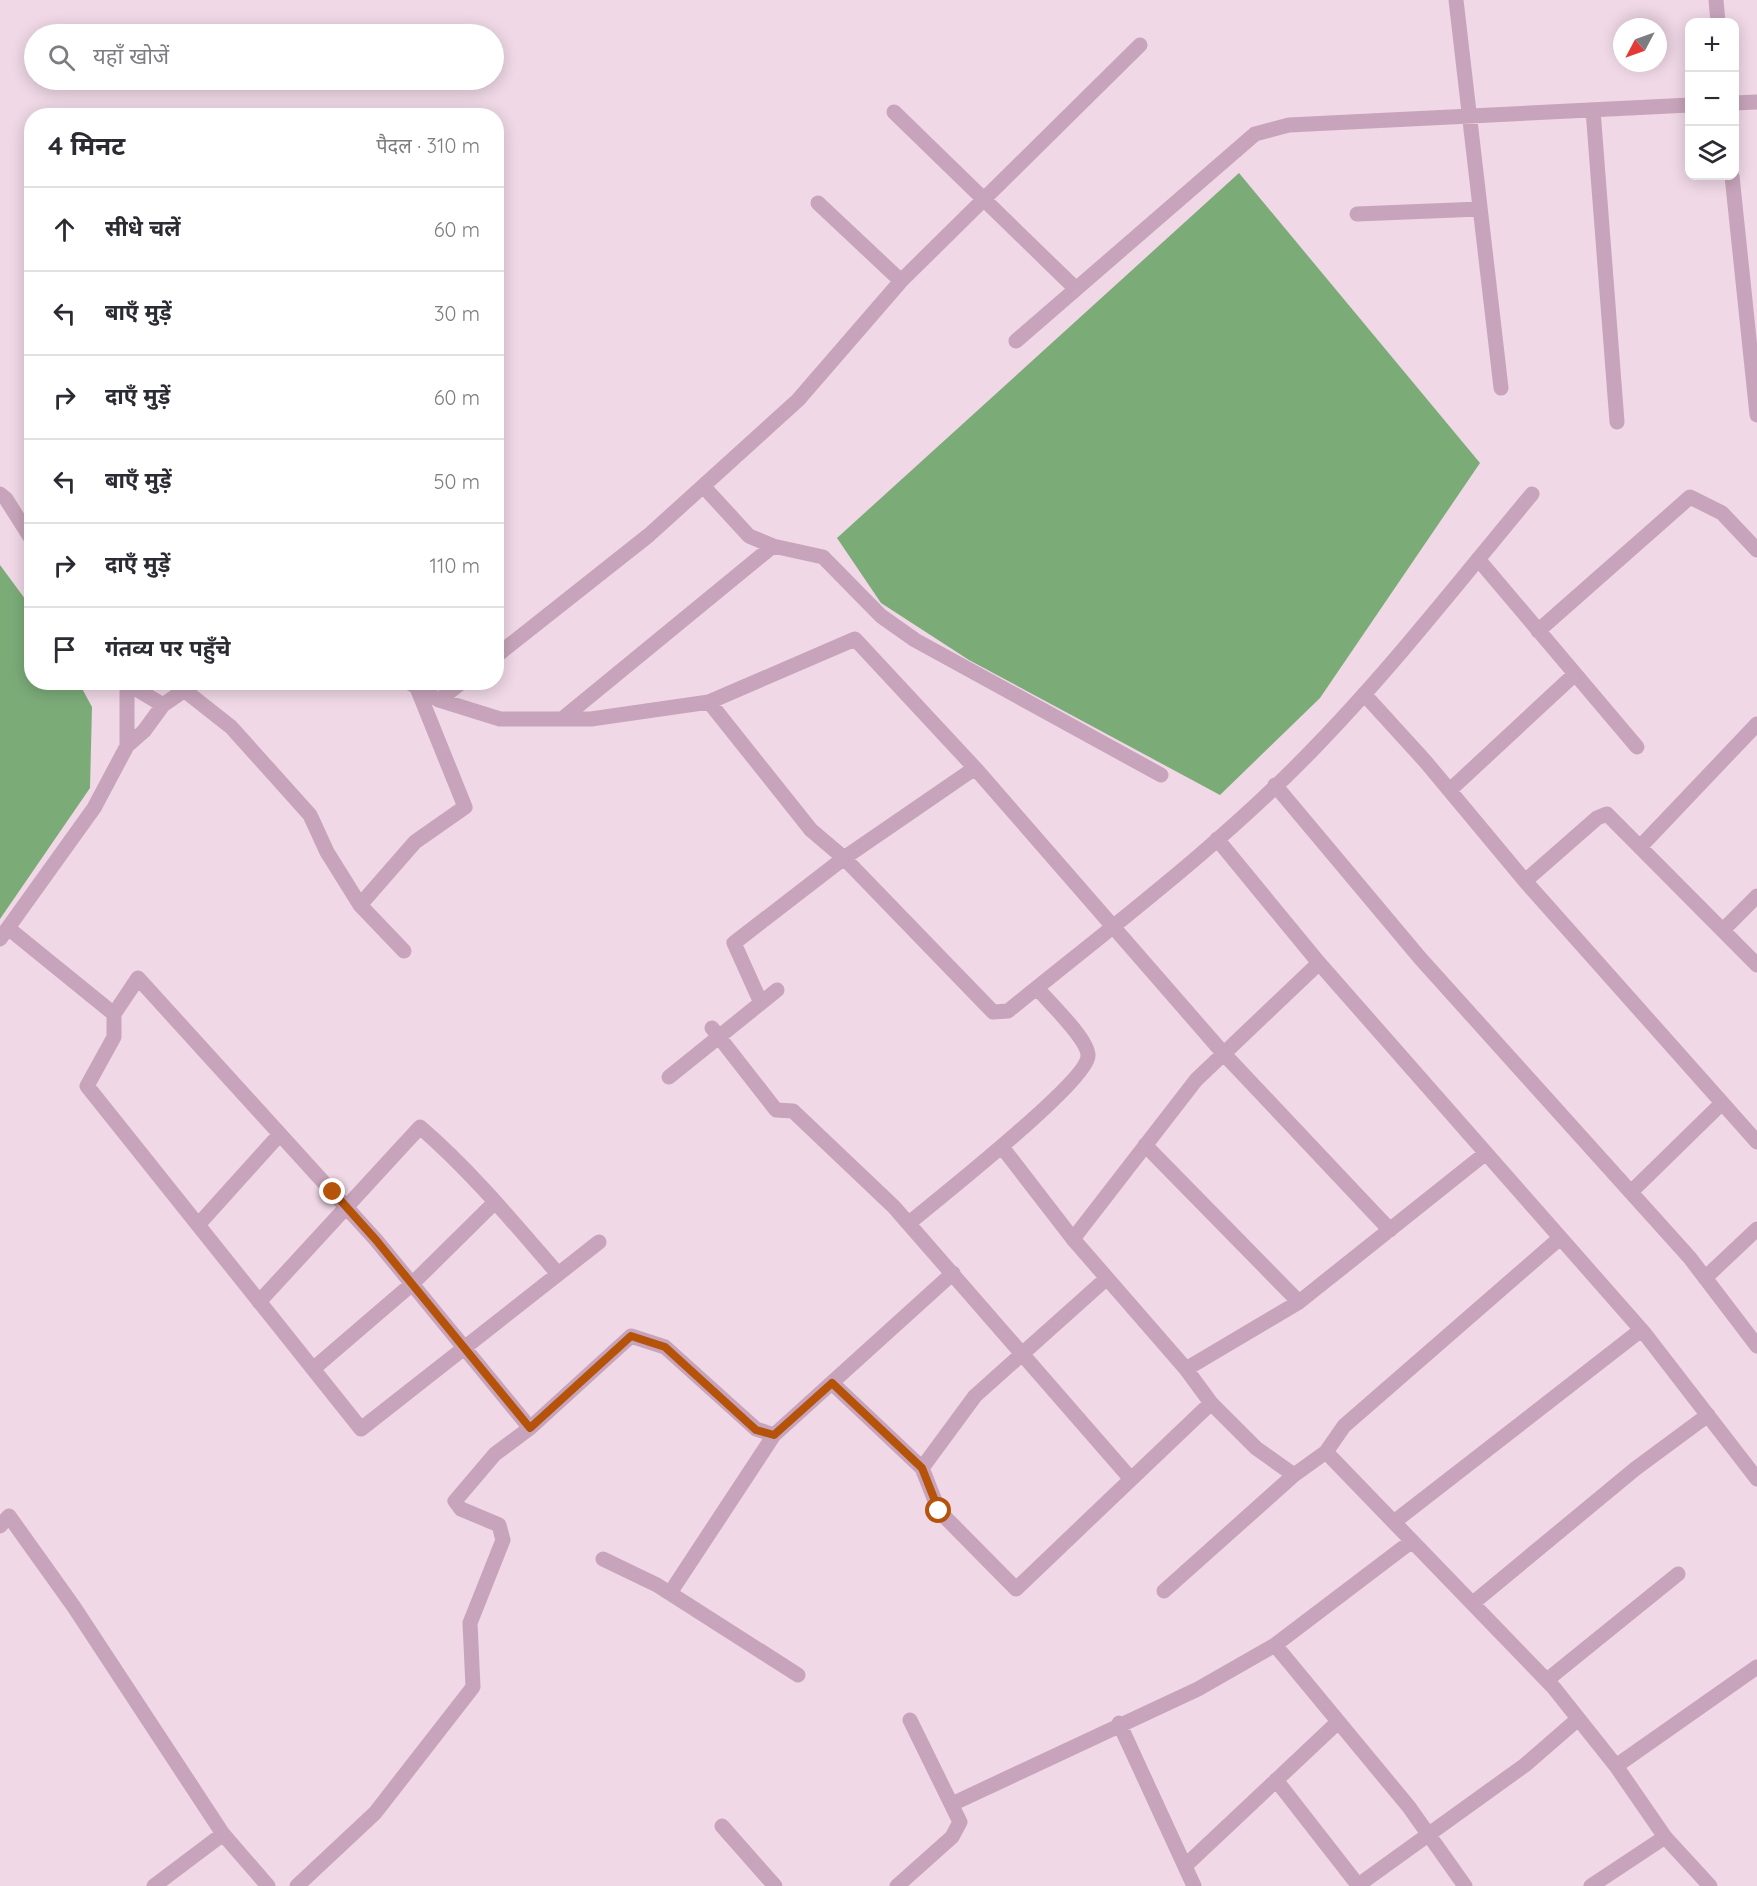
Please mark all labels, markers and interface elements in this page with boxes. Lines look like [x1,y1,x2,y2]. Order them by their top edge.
north arrow [1613,18,1667,72]
map controls [1685,18,1739,180]
button: + [1685,18,1739,72]
search box [24,24,504,90]
icon: search [45,41,78,74]
text: यहाँ खोजें [93,42,169,70]
button: − [1685,72,1739,126]
button: layers [1685,126,1739,180]
text: 4 मिनट [48,129,125,162]
text: पैदल · 310 m [376,133,480,158]
icon: ahead [48,213,81,246]
text: सीधे चलें [105,214,181,242]
text: 60 m [434,217,480,242]
icon: left [48,297,81,330]
text: बाएँ मुड़ें [105,298,171,326]
text: 30 m [434,301,480,326]
icon: right [48,381,81,414]
text: दाएँ मुड़ें [105,382,170,410]
text: 60 m [434,385,480,410]
icon: left [48,465,81,498]
text: बाएँ मुड़ें [105,466,171,494]
text: 50 m [434,469,480,494]
icon: right [48,549,81,582]
text: दाएँ मुड़ें [105,550,170,578]
text: 110 m [430,553,480,578]
icon: arrive [48,633,81,666]
text: गंतव्य पर पहुँचे [105,634,230,662]
route end [319,1178,345,1204]
route start [925,1497,951,1523]

